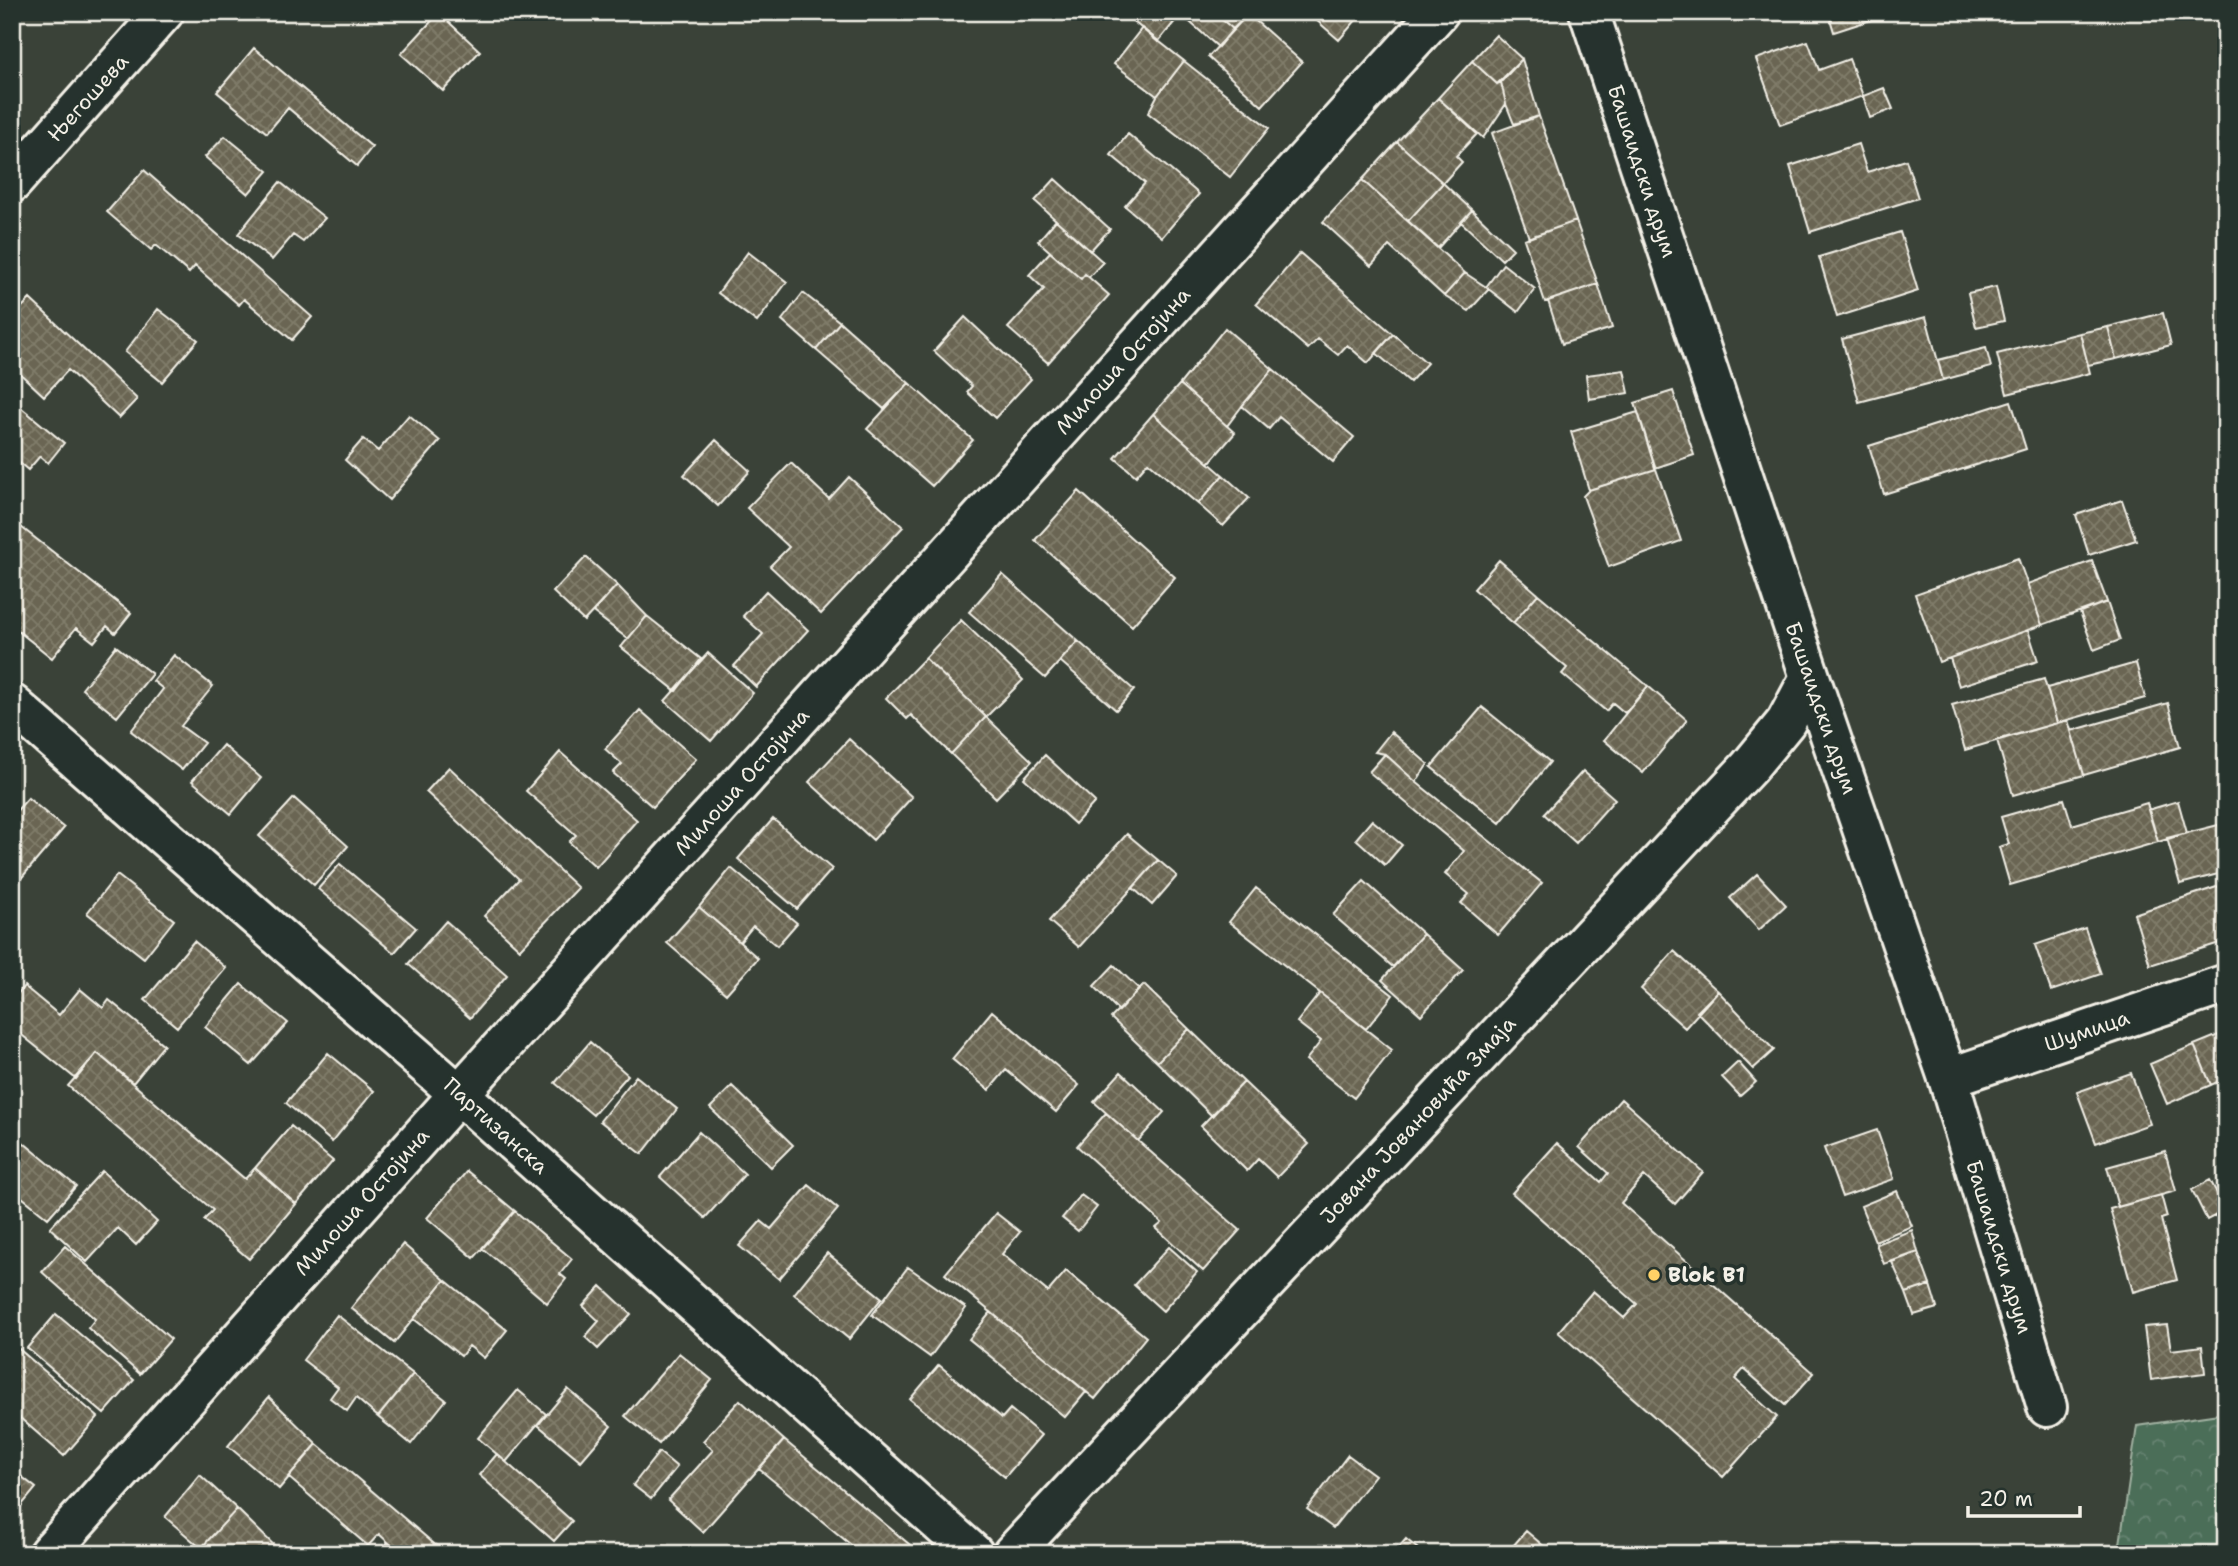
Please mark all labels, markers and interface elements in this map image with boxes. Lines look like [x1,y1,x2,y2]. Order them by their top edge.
street label: Његошева [41,48,135,148]
street label: Башаидски друм [1601,81,1683,261]
street label: Милоша Остојина [1049,281,1197,441]
street label: Башаидски друм [1778,618,1864,798]
street label: Милоша Остојина [668,702,816,862]
street label: Шумица [2041,1003,2133,1059]
street label: Јована Јовановића Змаја [1314,1010,1522,1230]
street label: Партизанска [438,1071,554,1181]
street label: Милоша Остојина [288,1122,436,1282]
street label: Башаидски друм [1959,1157,2039,1337]
place label: Blok B1 [1668,1261,1745,1289]
marker: Blok B1 [1646,1267,1662,1283]
scale bar [1968,1475,2080,1519]
text: 20 m [1979,1485,2033,1513]

